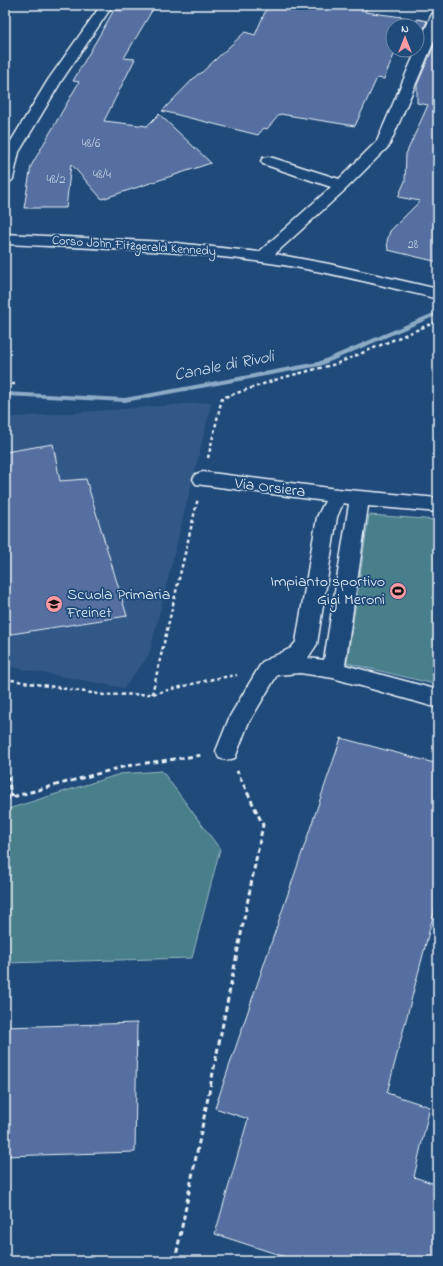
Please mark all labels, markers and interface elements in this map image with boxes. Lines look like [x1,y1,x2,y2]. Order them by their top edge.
north arrow [385,18,425,58]
text: N [401,21,409,37]
house number: 48/6 [82,135,101,153]
house number: 48/4 [93,166,111,184]
house number: 48/2 [46,171,66,189]
street label: Corso John Fitzgerald Kennedy [51,231,217,262]
house number: 28 [408,236,419,254]
water label: Canale di Rivoli [172,344,278,388]
street label: Via Orsiera [232,472,307,504]
place label: Impianto sportivo Gigi Meroni [270,570,385,612]
sports icon: Impianto sportivo Gigi Meroni [388,581,408,601]
place label: Scuola Primaria Freinet [66,583,170,625]
school or university icon: Scuola Primaria Freinet [44,594,64,614]

